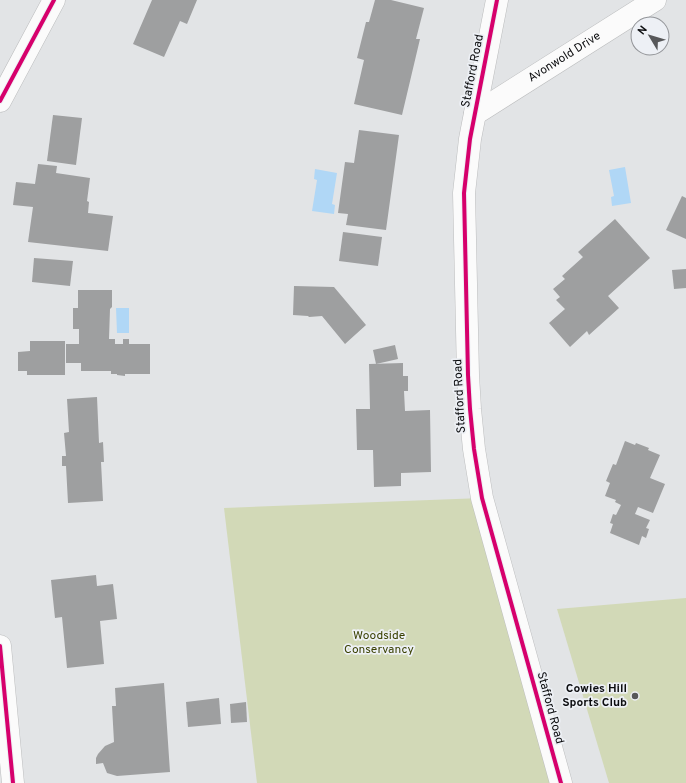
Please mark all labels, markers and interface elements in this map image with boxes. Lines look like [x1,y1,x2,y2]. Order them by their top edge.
north arrow [630,16,670,56]
text: N [635,23,651,38]
street label: Avonwold Drive [525,28,604,86]
street label: Stafford Road [458,33,488,109]
street label: Stafford Road [450,359,470,433]
park label: Woodside Conservancy [344,628,414,658]
street label: Stafford Road [533,670,567,746]
place label: Cowies Hill Sports Club [562,681,627,711]
marker: Cowies Hill Sports Club [630,691,640,701]

